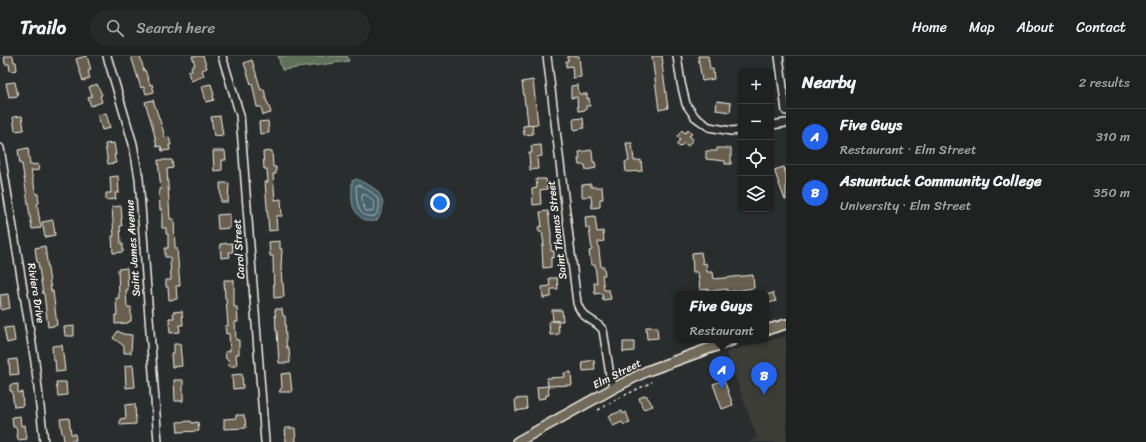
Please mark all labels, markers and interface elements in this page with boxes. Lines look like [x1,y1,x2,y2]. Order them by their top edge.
search box [90,10,370,46]
text: Trailo [20,11,66,44]
text: Search here [136,15,215,41]
text: Home [912,15,947,40]
text: Map [969,15,995,40]
text: About [1017,15,1054,40]
text: Contact [1076,15,1126,40]
icon: search [104,17,126,39]
text: Nearby [802,67,856,97]
map controls [738,68,774,212]
button: + [738,68,774,104]
text: 2 results [1079,71,1130,94]
button: − [738,104,774,140]
text: Five Guys [840,112,902,138]
text: A [811,125,819,148]
text: 310 m [1096,125,1130,148]
text: Restaurant · Elm Street [840,138,977,161]
button: locate [738,140,774,176]
text: Asnuntuck Community College [840,168,1042,194]
button: layers [738,176,774,212]
street label: Saint Thomas Street [541,179,572,281]
text: B [811,181,819,204]
text: 350 m [1093,181,1130,204]
your location [430,193,450,213]
text: University · Elm Street [840,194,971,217]
street label: Saint James Avenue [120,198,146,297]
street label: Carol Street [227,218,251,280]
street label: Riviera Drive [22,262,50,325]
popup [675,291,769,343]
text: Five Guys [690,293,752,319]
text: Restaurant [690,319,754,342]
street label: Elm Street [589,354,645,394]
pin: A [709,356,735,389]
pin: B [751,362,777,395]

